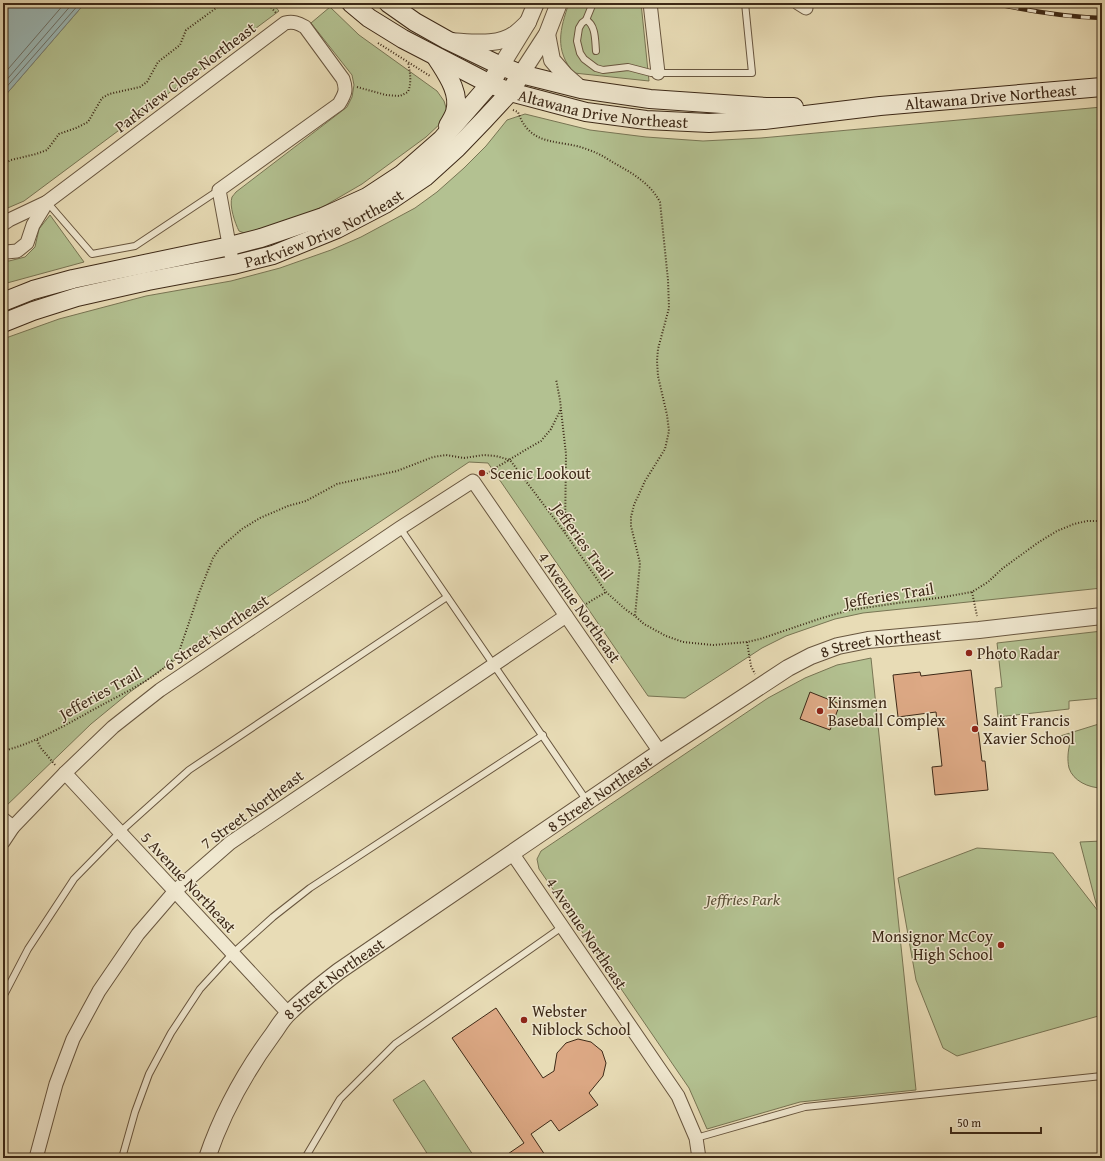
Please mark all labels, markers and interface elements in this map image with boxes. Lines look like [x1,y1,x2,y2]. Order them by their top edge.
street label: Parkview Close Northeast [109,16,261,138]
street label: Altawana Drive Northeast [904,77,1078,116]
street label: Altawana Drive Northeast [516,83,689,134]
street label: Parkview Drive Northeast [242,183,408,274]
place label: Scenic Lookout [490,461,591,485]
marker: Scenic Lookout [477,468,487,478]
street label: Jefferies Trail [545,496,620,585]
street label: 4 Avenue Northeast [533,547,628,668]
street label: Jefferies Trail [840,576,936,614]
street label: 6 Street Northeast [159,588,274,676]
street label: 8 Street Northeast [817,621,942,664]
place label: Photo Radar [977,641,1060,665]
marker: Photo Radar [964,648,974,658]
street label: Jefferies Trail [53,660,146,726]
place label: Kinsmen Baseball Complex [828,690,946,732]
marker: Kinsmen Baseball Complex [815,706,825,716]
place label: Saint Francis Xavier School [983,708,1075,750]
marker: Saint Francis Xavier School [970,724,980,734]
street label: 8 Street Northeast [542,749,657,838]
street label: 7 Street Northeast [196,763,309,855]
street label: 5 Avenue Northeast [136,826,243,938]
street label: 4 Avenue Northeast [540,872,634,994]
park label: Jeffries Park [703,887,781,911]
place label: Monsignor McCoy High School [872,924,994,966]
street label: 8 Street Northeast [277,931,389,1025]
marker: Monsignor McCoy High School [996,940,1006,950]
place label: Webster Niblock School [532,999,631,1041]
marker: Webster Niblock School [519,1015,529,1025]
scale bar [951,1109,1041,1135]
text: 50 m [957,1114,981,1131]

